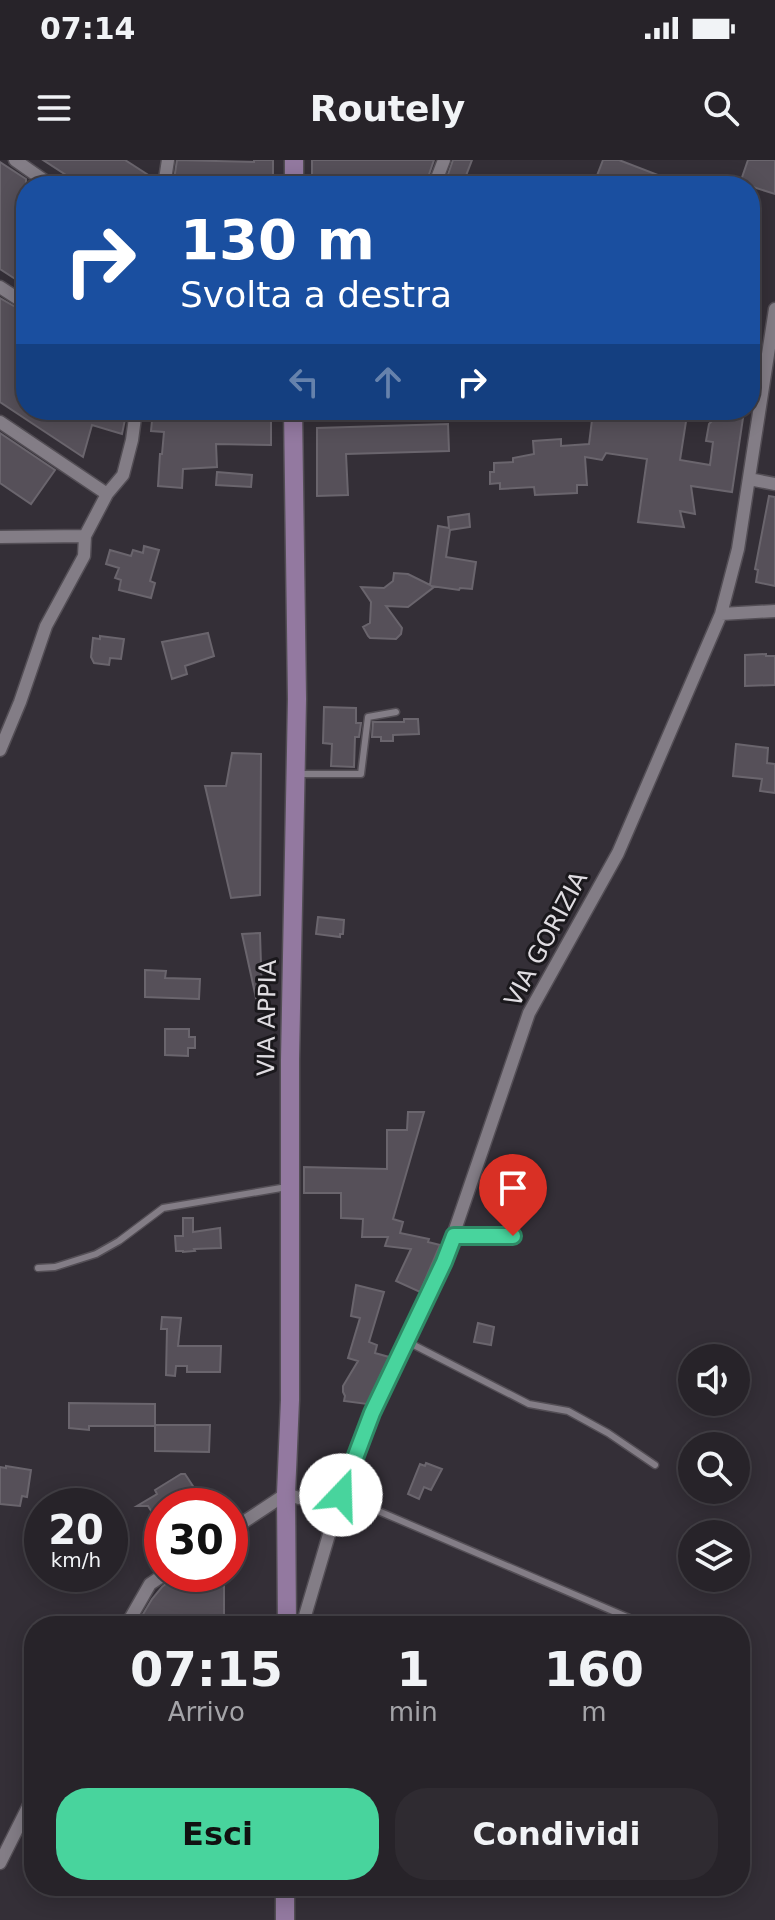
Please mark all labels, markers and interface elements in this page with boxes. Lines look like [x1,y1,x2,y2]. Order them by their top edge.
text: 07:14 [40,11,136,46]
icon: menu [32,86,76,130]
icon: search [699,86,743,130]
text: Routely [310,88,465,129]
text: 130 m [180,207,375,272]
icon: right [48,208,152,312]
text: Svolta a destra [180,274,452,315]
icon: left [282,360,326,404]
icon: ahead [366,360,410,404]
icon: right [450,360,494,404]
street label: VIA GORIZIA [499,866,594,1011]
street label: VIA APPIA [252,959,282,1076]
pin [479,1154,547,1236]
icon: arrive [491,1166,535,1210]
map controls [678,1344,750,1592]
button: sound [678,1344,750,1416]
button: search [678,1432,750,1504]
position arrow [299,1453,383,1537]
speed limit sign: 30 [144,1488,248,1592]
text: 20 [48,1507,104,1553]
button: layers [678,1520,750,1592]
text: km/h [51,1548,101,1572]
text: 07:15 [130,1641,283,1697]
text: 1 [397,1641,430,1697]
text: 160 [544,1641,644,1697]
text: Arrivo [168,1697,245,1727]
text: min [389,1697,438,1727]
text: m [581,1697,607,1727]
button: Esci [56,1788,379,1880]
button: Condividi [395,1788,718,1880]

